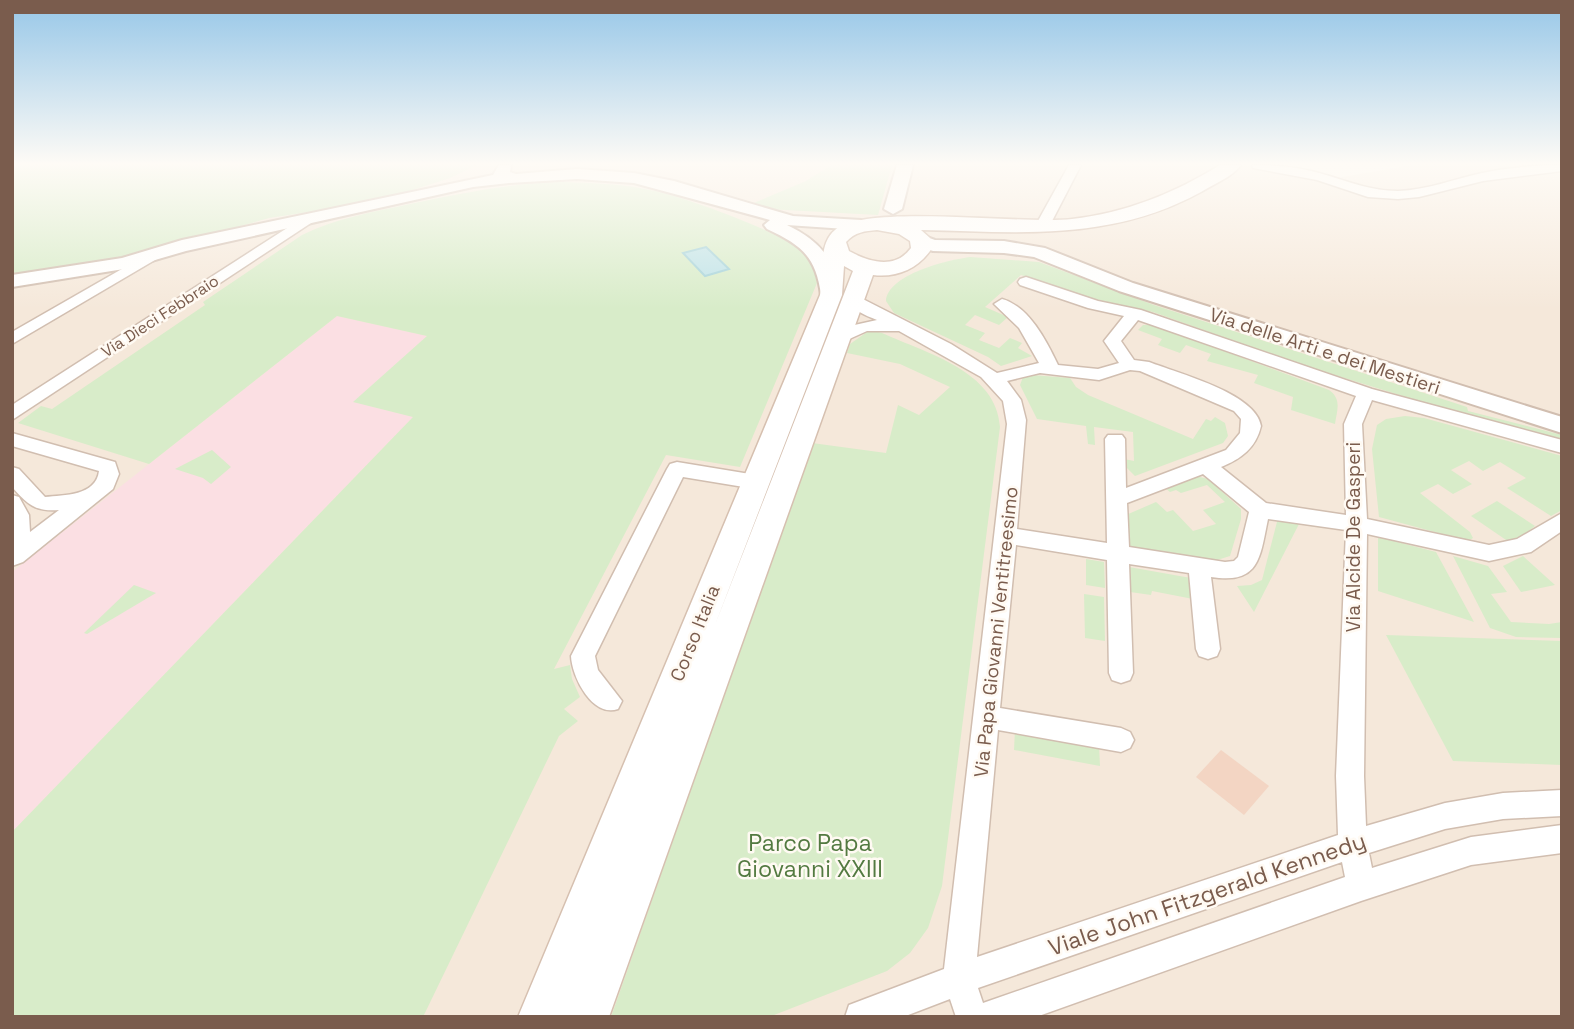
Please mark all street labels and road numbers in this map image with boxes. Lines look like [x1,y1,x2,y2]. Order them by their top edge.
street label: Via Dieci Febbraio [97,270,223,362]
street label: Via delle Arti e dei Mestieri [1206,302,1444,400]
street label: Via Alcide De Gasperi [1341,442,1366,632]
street label: Via Papa Giovanni Ventitreesimo [968,485,1024,779]
street label: Corso Italia [664,581,726,685]
street label: Viale John Fitzgerald Kennedy [1044,825,1370,963]

